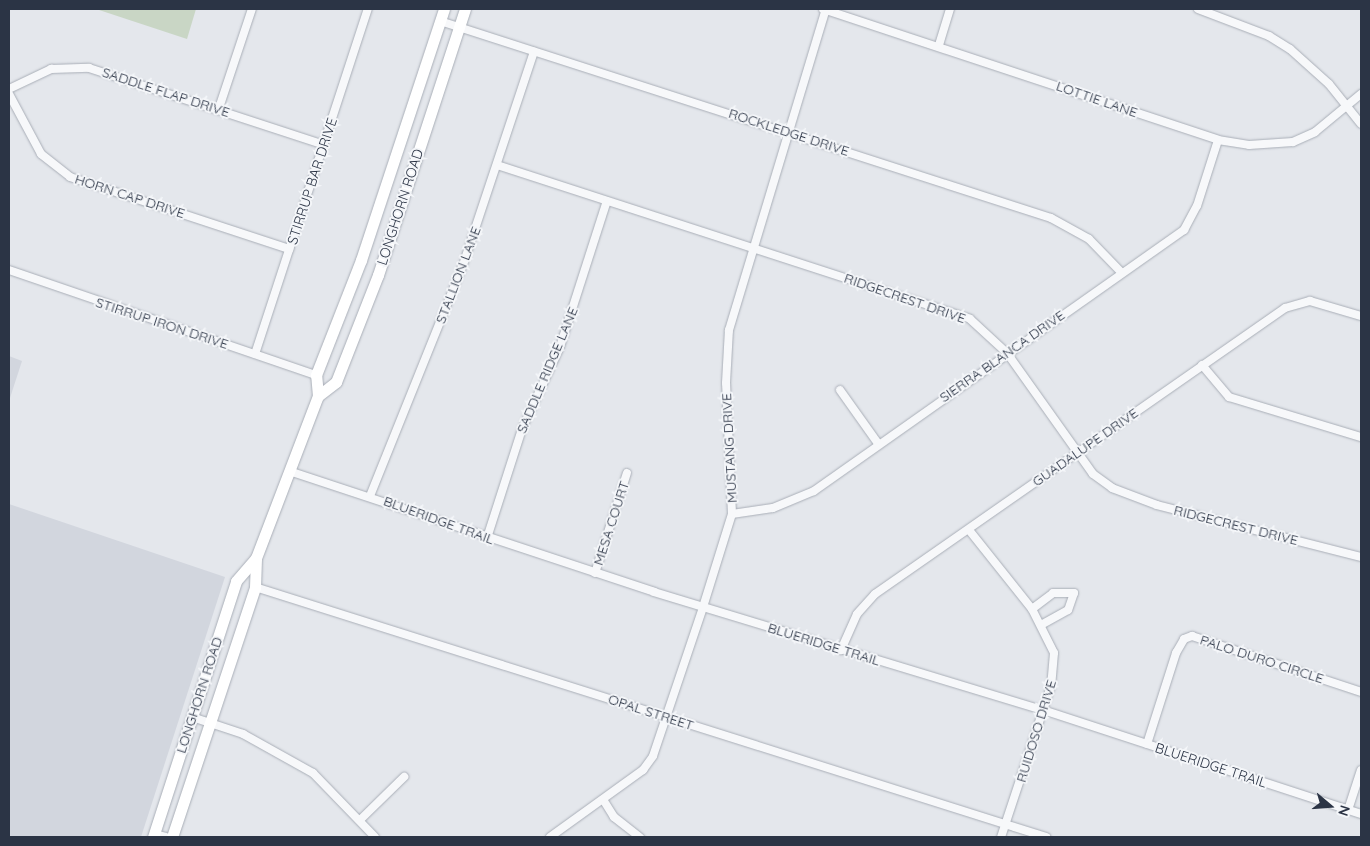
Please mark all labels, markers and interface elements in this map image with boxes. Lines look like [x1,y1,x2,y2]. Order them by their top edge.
street label: SADDLE FLAP DRIVE [100,63,232,121]
street label: LOTTIE LANE [1054,77,1140,121]
street label: ROCKLEDGE DRIVE [727,105,851,159]
street label: STIRRUP BAR DRIVE [284,116,340,246]
street label: LONGHORN ROAD [373,147,427,267]
street label: HORN CAP DRIVE [73,170,187,222]
street label: STALLION LANE [432,224,484,326]
street label: RIDGECREST DRIVE [842,269,968,327]
street label: STIRRUP IRON DRIVE [94,294,230,352]
street label: SADDLE RIDGE LANE [513,304,581,436]
street label: SIERRA BLANCA DRIVE [936,306,1068,406]
street label: MUSTANG DRIVE [718,393,740,503]
street label: GUADALUPE DRIVE [1029,404,1141,490]
street label: MESA COURT [589,479,633,567]
street label: BLUERIDGE TRAIL [381,492,497,548]
street label: RIDGECREST DRIVE [1172,501,1300,549]
street label: BLUERIDGE TRAIL [766,619,882,669]
street label: PALO DURO CIRCLE [1198,631,1326,687]
street label: LONGHORN ROAD [172,635,226,755]
street label: RUIDOSO DRIVE [1012,678,1060,784]
street label: OPAL STREET [606,690,696,734]
street label: BLUERIDGE TRAIL [1153,739,1269,791]
north arrow [1305,781,1355,831]
text: N [1334,803,1354,818]

